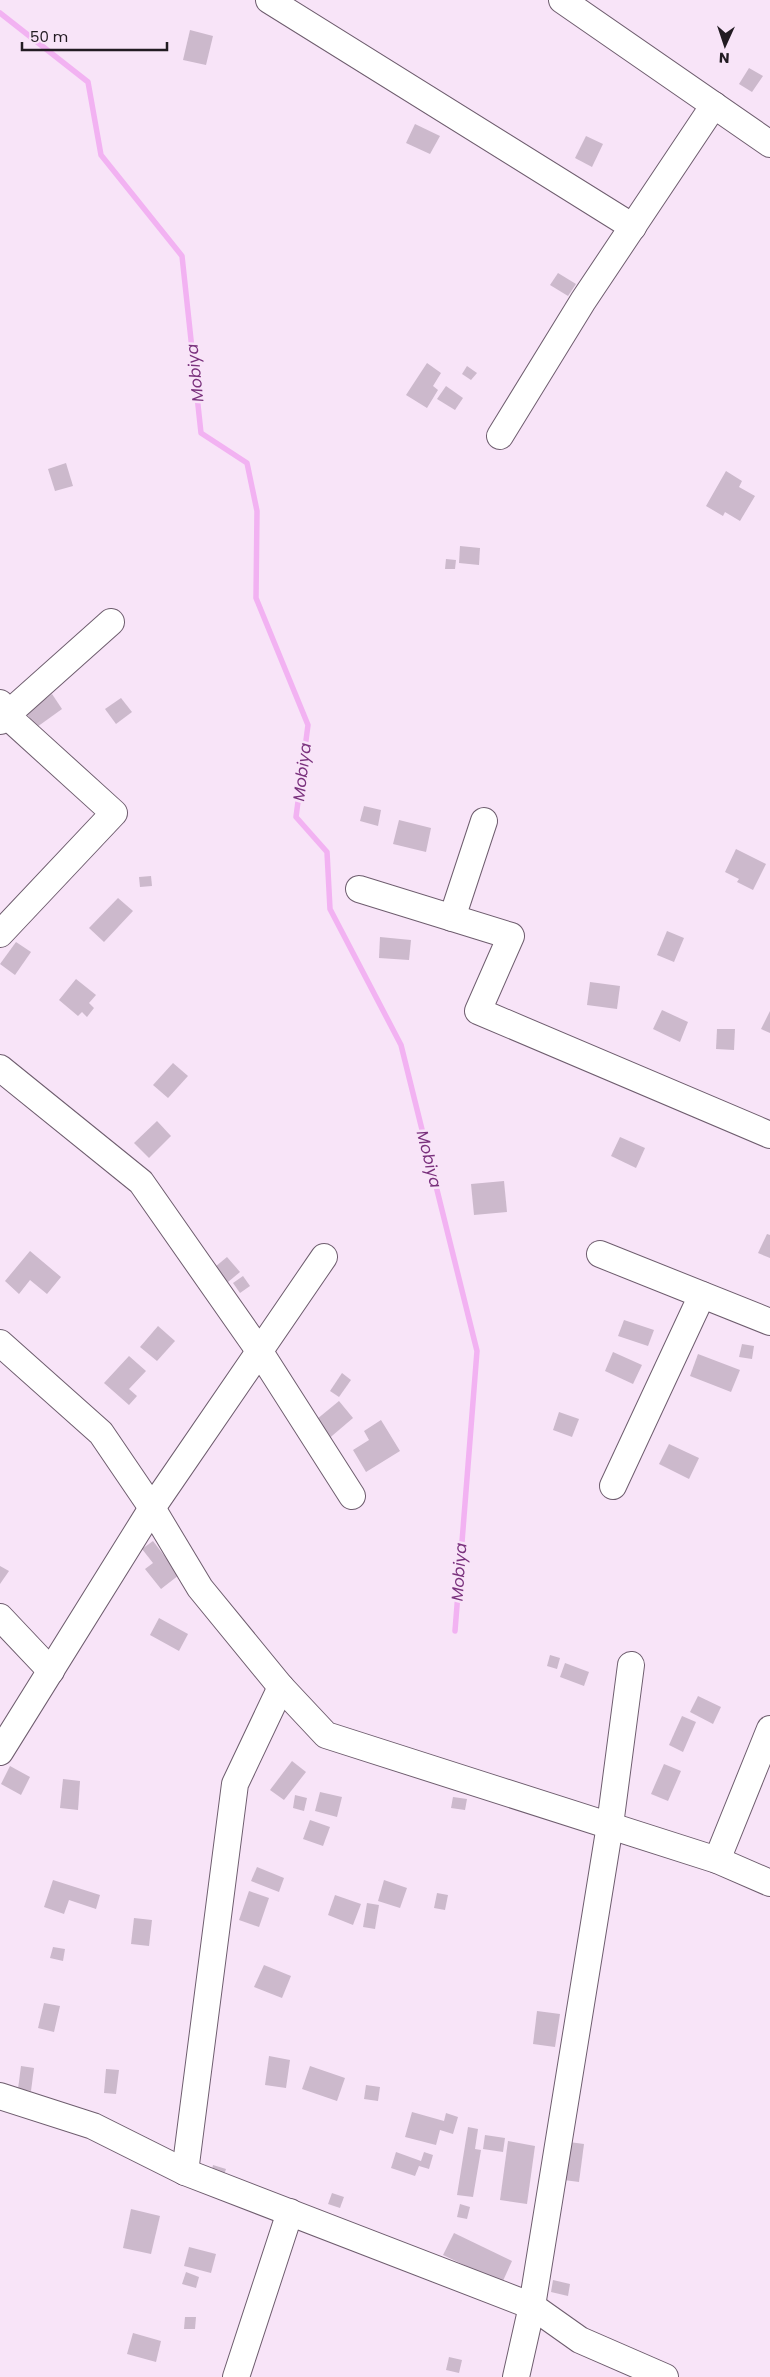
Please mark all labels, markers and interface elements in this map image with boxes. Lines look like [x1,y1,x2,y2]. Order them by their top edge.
scale bar [22,20,168,52]
north arrow [700,20,750,70]
text: 50 m [30,26,68,47]
text: N [719,48,730,68]
water label: Mobiya [180,342,209,403]
water label: Mobiya [287,741,317,802]
water label: Mobiya [411,1128,447,1190]
water label: Mobiya [445,1542,473,1602]

